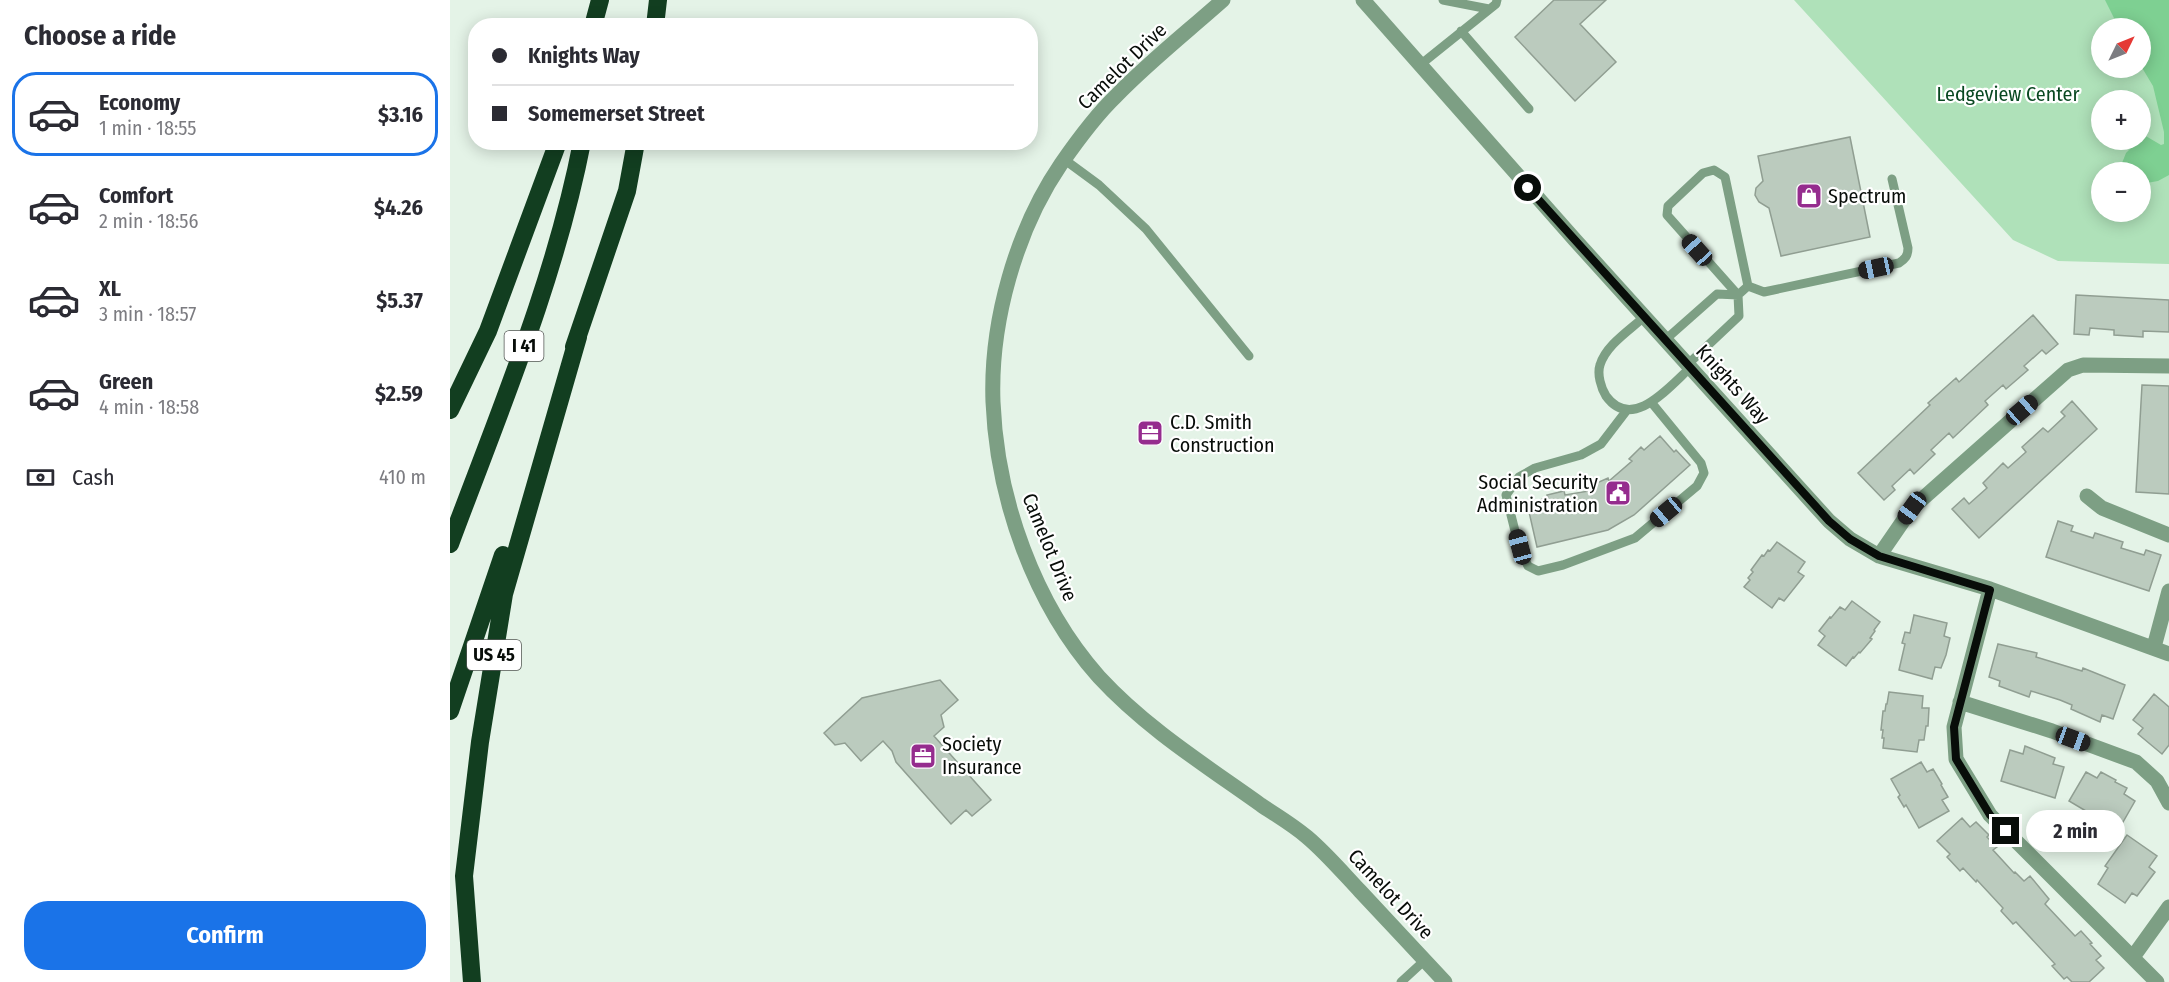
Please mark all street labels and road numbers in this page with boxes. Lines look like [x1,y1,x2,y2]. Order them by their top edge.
street label: Camelot Drive [1073,18,1171,114]
road number: I 41 [504,331,544,361]
street label: Knights Way [1691,339,1775,429]
street label: Camelot Drive [1017,490,1083,604]
road number: US 45 [467,640,521,670]
street label: Camelot Drive [1343,844,1439,944]

